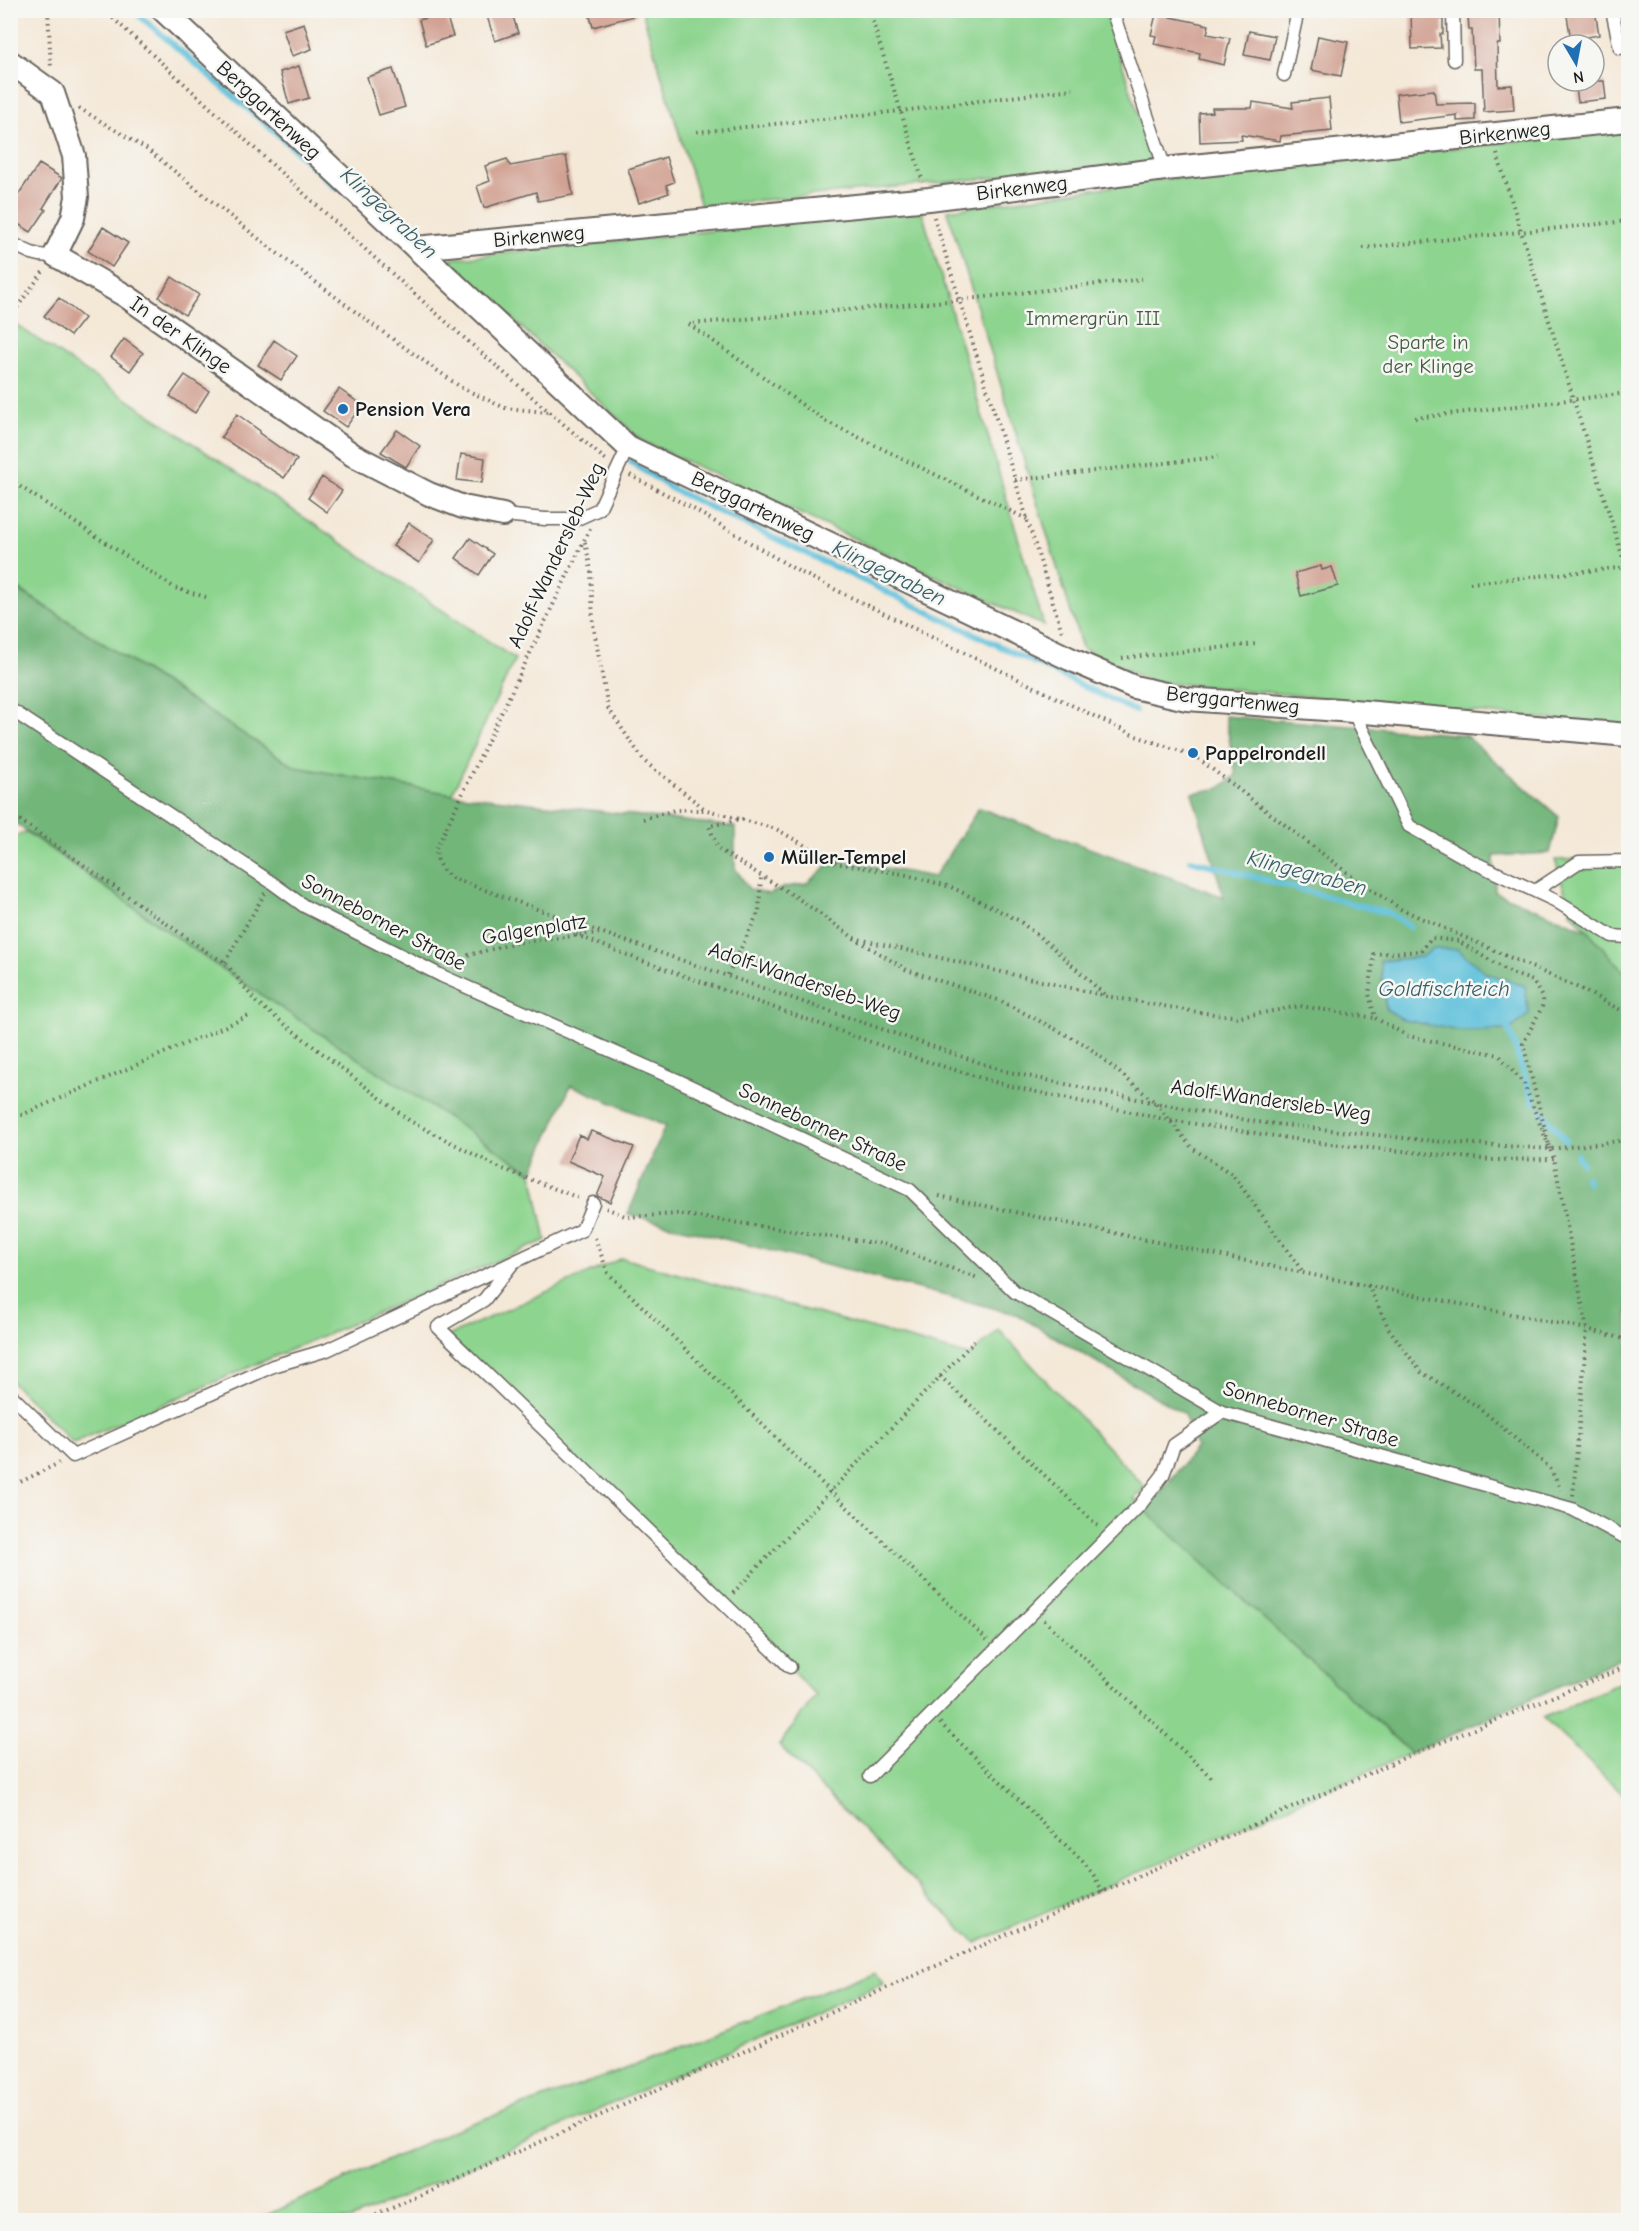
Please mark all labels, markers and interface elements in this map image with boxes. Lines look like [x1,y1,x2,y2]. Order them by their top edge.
north arrow [1546,33,1606,93]
street label: Berggartenweg [212,56,326,164]
text: N [1572,67,1585,87]
street label: Birkenweg [1458,116,1552,150]
water label: Klingegraben [335,162,443,264]
street label: Birkenweg [975,170,1069,206]
street label: Birkenweg [492,220,586,252]
street label: In der Klinge [126,291,236,379]
park label: Immergrün III [1026,306,1160,330]
park label: Sparte in der Klinge [1382,330,1474,378]
place label: Pension Vera [355,397,471,421]
marker: Pension Vera [336,402,350,416]
street label: Adolf-Wandersleb-Weg [502,458,610,652]
street label: Berggartenweg [687,466,819,546]
water label: Klingegraben [828,534,950,612]
street label: Berggartenweg [1165,681,1301,719]
place label: Pappelrondell [1205,741,1326,765]
marker: Pappelrondell [1186,746,1200,760]
place label: Müller-Tempel [781,845,907,869]
water label: Klingegraben [1244,845,1370,901]
marker: Müller-Tempel [762,850,776,864]
street label: Sonneborner Straße [298,869,470,975]
street label: Galgenplatz [480,909,588,949]
street label: Adolf-Wandersleb-Weg [706,937,904,1025]
water label: Goldfischteich [1378,976,1510,1002]
street label: Adolf-Wandersleb-Weg [1169,1074,1373,1126]
street label: Sonneborner Straße [735,1078,911,1176]
street label: Sonneborner Straße [1220,1376,1402,1452]

